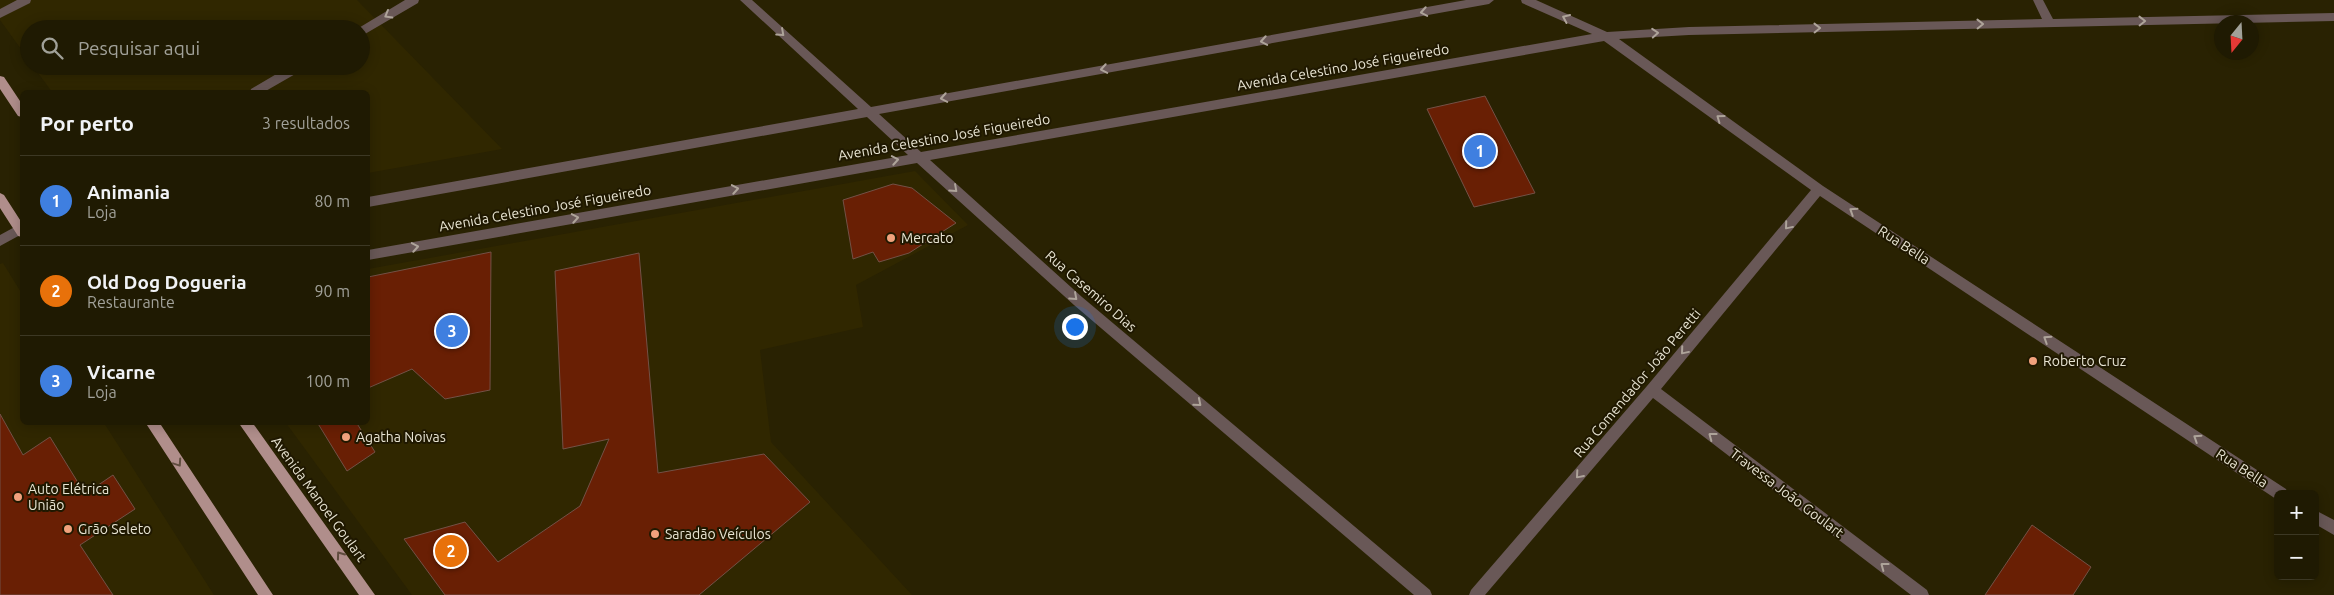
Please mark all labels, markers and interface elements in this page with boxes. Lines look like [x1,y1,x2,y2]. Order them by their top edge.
one-way arrow [1419,6,1428,16]
one-way arrow [384,9,393,19]
one-way arrow [1562,14,1571,25]
north arrow [2214,15,2259,60]
one-way arrow [2138,16,2146,26]
one-way arrow [1976,19,1984,30]
search box [20,20,370,75]
one-way arrow [1814,23,1821,33]
one-way arrow [776,27,785,36]
one-way arrow [1651,28,1659,39]
icon: search [38,34,66,62]
one-way arrow [1259,35,1268,45]
text: Pesquisar aqui [78,37,200,59]
street label: Avenida Celestino José Figueiredo [1236,40,1450,94]
one-way arrow [1099,64,1108,74]
one-way arrow [940,93,948,103]
street label: Avenida Celestino José Figueiredo [837,110,1051,164]
text: Por perto [40,111,134,135]
text: 3 resultados [262,114,350,132]
one-way arrow [1716,114,1725,124]
pin: 1 [1464,132,1496,170]
one-way arrow [891,156,900,166]
text: Animania [87,181,170,203]
street label: Avenida Celestino José Figueiredo [438,181,652,235]
one-way arrow [948,183,957,192]
one-way arrow [731,185,740,195]
text: 1 [51,192,61,210]
text: 80 m [314,192,350,210]
text: Loja [87,203,117,221]
one-way arrow [1849,208,1858,217]
one-way arrow [571,213,580,223]
one-way arrow [1785,221,1794,230]
street label: Rua Bella [1875,222,1933,268]
place label: Mercato [901,230,954,246]
marker: Mercato [885,232,897,244]
one-way arrow [411,242,420,252]
street label: Rua Casemiro Dias [1042,247,1140,335]
text: Old Dog Dogueria [87,271,247,293]
text: 2 [51,282,61,300]
text: 90 m [314,282,350,300]
one-way arrow [1069,292,1078,301]
text: Restaurante [87,293,175,311]
street label: Rua Comendador João Peretti [1570,306,1704,460]
pin: 3 [436,312,468,350]
your location [1062,314,1088,340]
one-way arrow [2043,336,2052,345]
one-way arrow [1681,346,1690,355]
place label: Roberto Cruz [2043,353,2126,369]
marker: Roberto Cruz [2027,355,2039,367]
text: Vicarne [87,361,155,383]
text: 3 [51,372,61,390]
text: 100 m [305,372,350,390]
text: Loja [87,383,117,401]
one-way arrow [1192,397,1201,405]
place label: Agatha Noivas [356,429,446,445]
marker: Agatha Noivas [340,431,352,443]
street label: Avenida Manoel Goulart [268,433,370,565]
one-way arrow [1709,433,1718,441]
one-way arrow [2193,435,2203,444]
street label: Travessa João Goulart [1727,445,1847,541]
street label: Rua Bella [2213,445,2271,491]
one-way arrow [172,457,181,467]
one-way arrow [1576,469,1585,478]
place label: Auto Elétrica União [28,481,109,513]
map controls [2274,490,2319,580]
button: + [2274,490,2319,535]
marker: Auto Elétrica União [12,491,24,503]
place label: Grão Seleto [78,521,151,537]
marker: Grão Seleto [62,523,74,535]
place label: Saradão Veículos [665,526,771,542]
marker: Saradão Veículos [649,528,661,540]
pin: 2 [435,532,467,570]
button: − [2274,535,2319,580]
one-way arrow [337,552,346,561]
one-way arrow [1880,562,1889,571]

